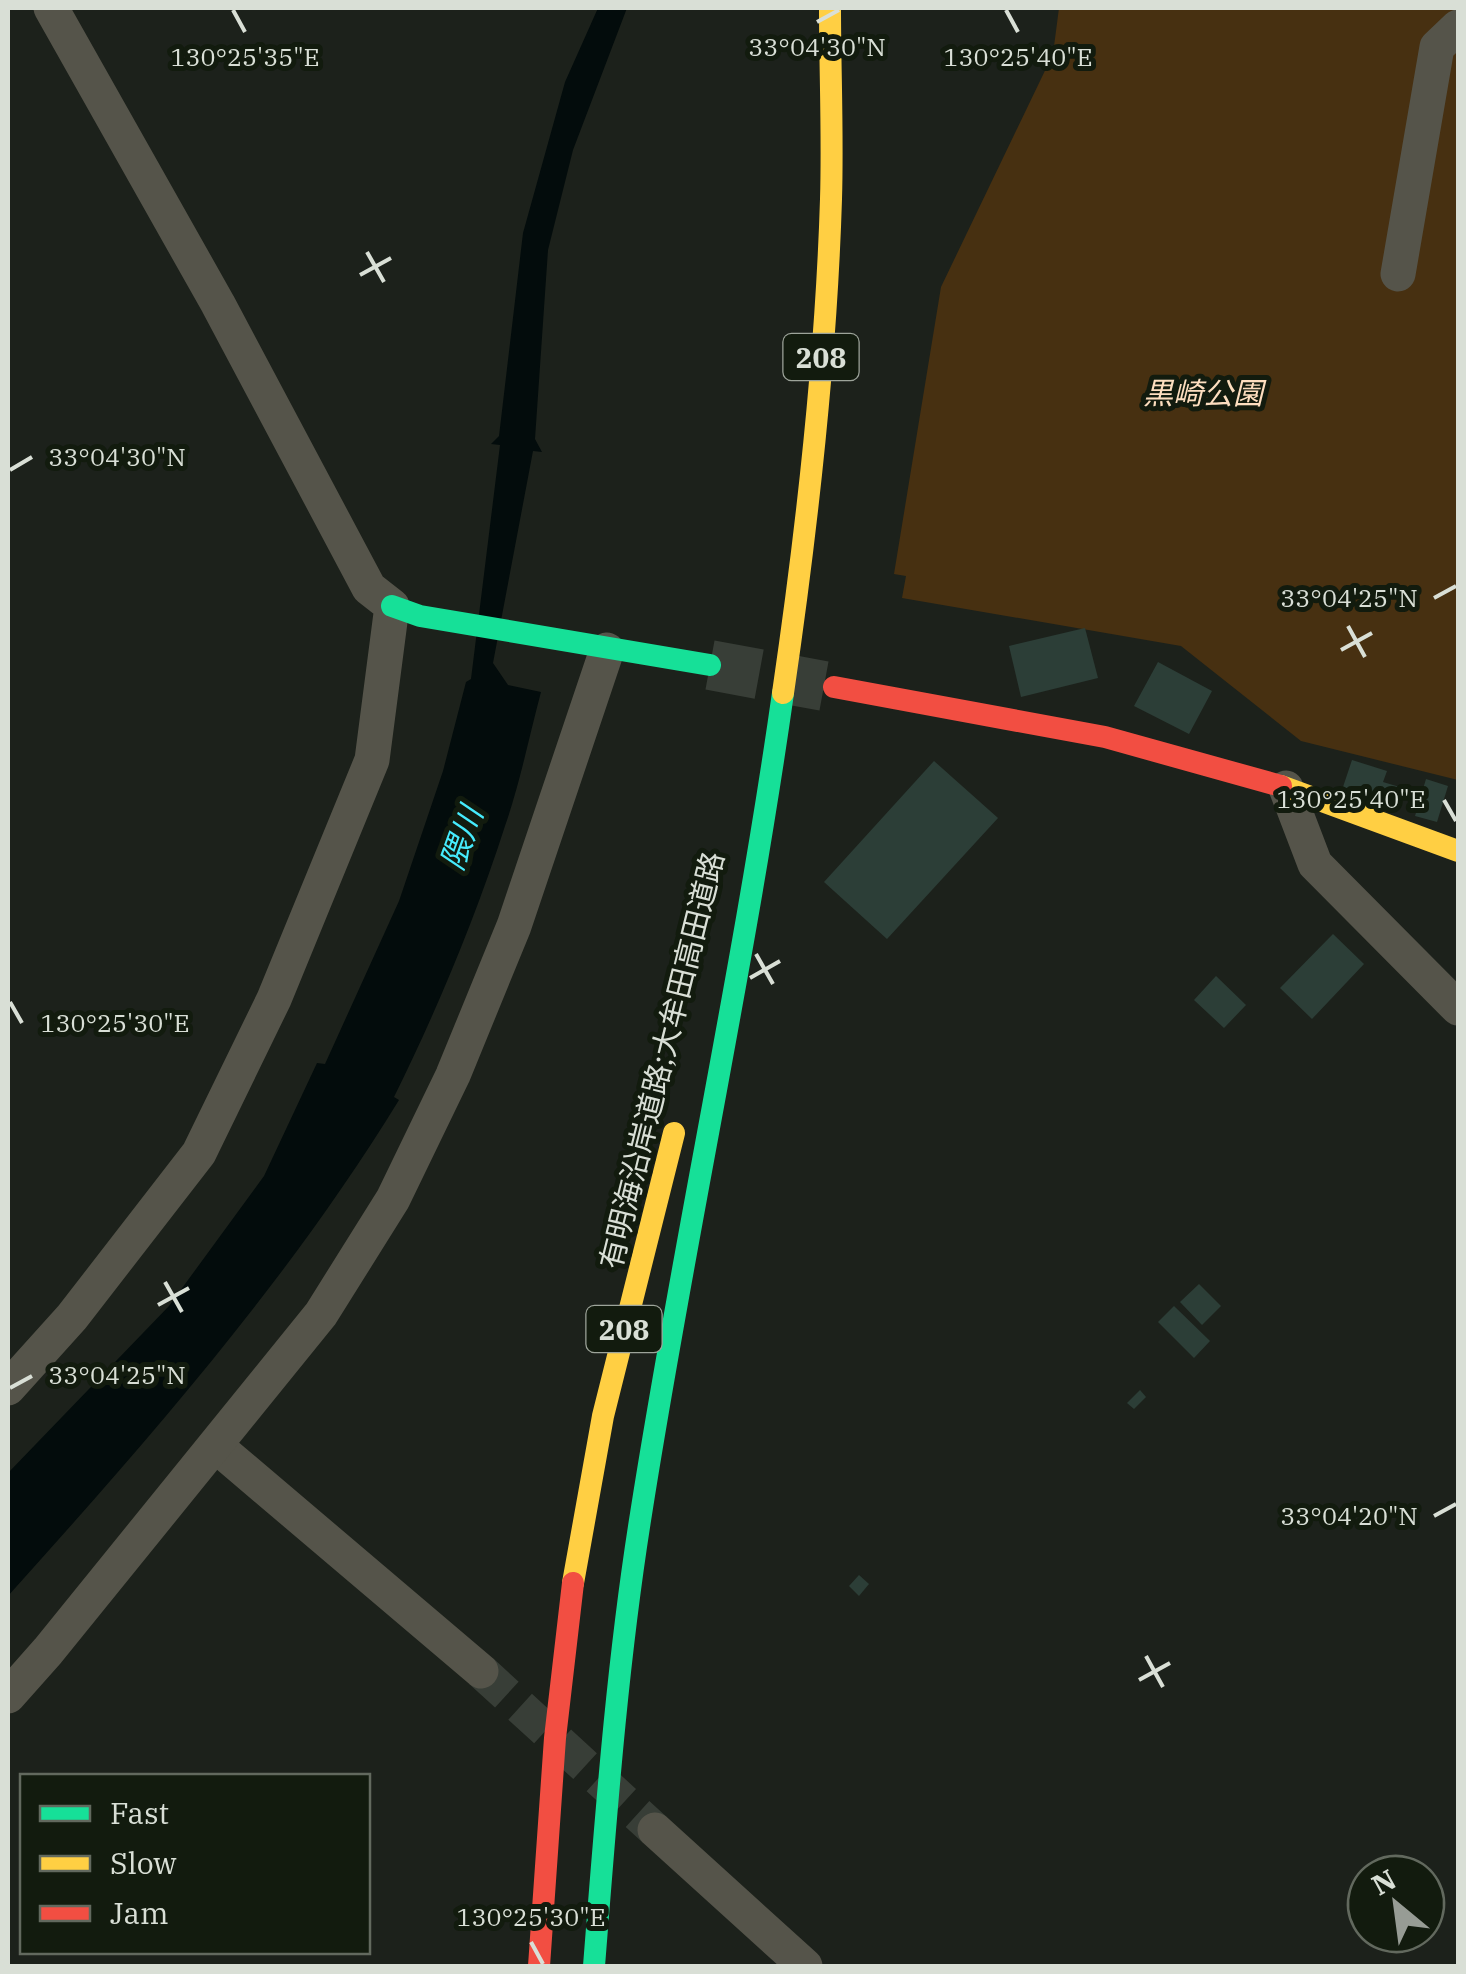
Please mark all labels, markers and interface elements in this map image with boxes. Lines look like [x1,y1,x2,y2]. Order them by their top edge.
text: 33°04'30"N [748,30,886,63]
text: 130°25'35"E [170,40,320,73]
text: 130°25'40"E [943,40,1093,73]
road number: 208 [784,334,858,380]
park label: 黒崎公園 [1143,373,1267,412]
text: 33°04'30"N [48,440,186,473]
text: 33°04'25"N [1280,581,1418,614]
text: 130°25'40"E [1276,782,1426,815]
water label: 隈川 [430,798,493,875]
street label: 有明海沿岸道路;大牟田高田道路 [590,847,732,1273]
text: 130°25'30"E [40,1006,190,1039]
road number: 208 [586,1306,662,1352]
text: 33°04'25"N [48,1358,186,1391]
text: 33°04'20"N [1280,1499,1418,1532]
legend [20,1774,370,1954]
text: Fast [110,1793,169,1832]
text: Slow [110,1843,177,1882]
north arrow [1346,1854,1446,1954]
text: N [1365,1860,1402,1903]
text: Jam [110,1893,169,1932]
text: 130°25'30"E [456,1900,606,1933]

